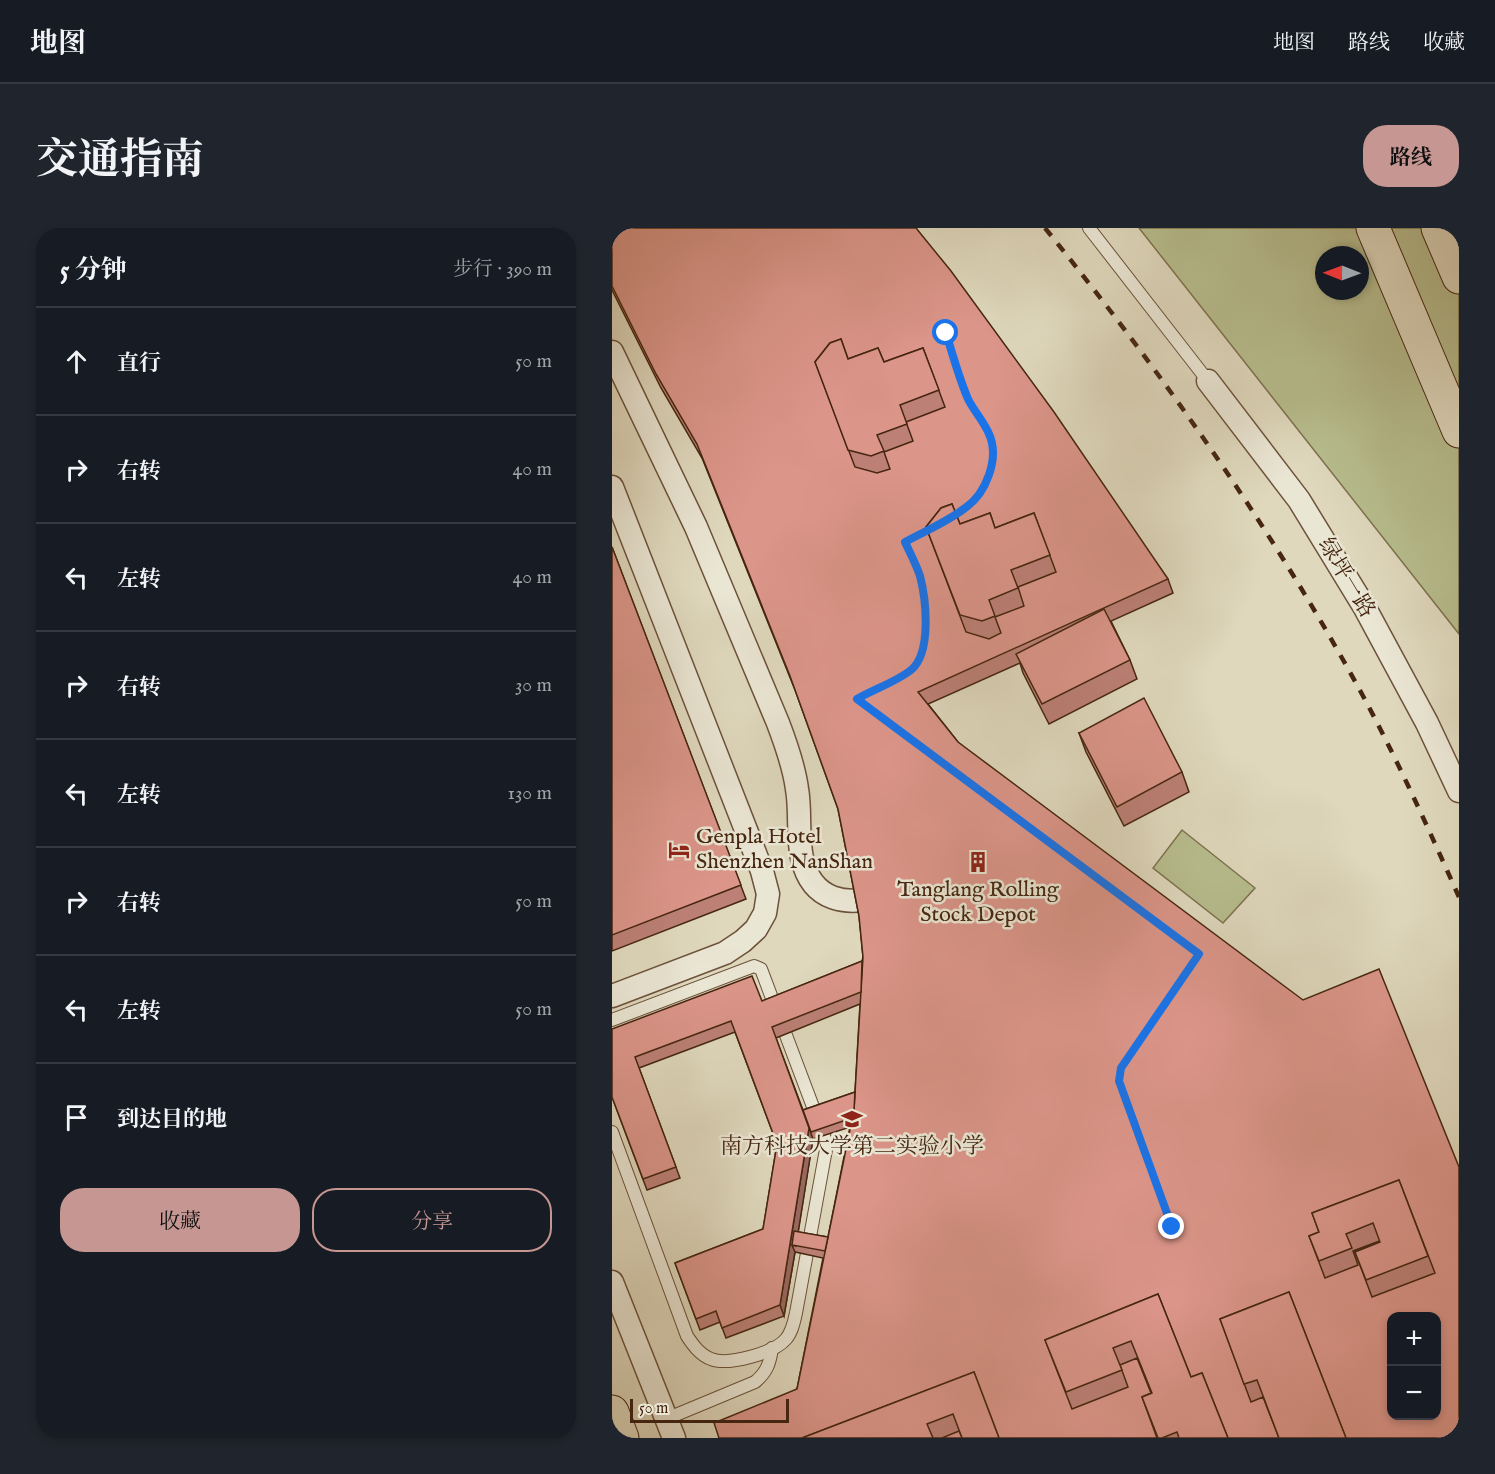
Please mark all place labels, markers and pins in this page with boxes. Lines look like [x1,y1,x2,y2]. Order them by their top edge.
place label: Genpla Hotel Shenzhen NanShan [696,823,873,876]
hotel icon: Genpla Hotel Shenzhen NanShan [667,838,691,862]
building icon: Tanglang Rolling Stock Depot [966,850,990,874]
place label: Tanglang Rolling Stock Depot [897,876,1060,929]
school or university icon: 南方科技大学第二实验小学 [840,1107,864,1131]
place label: 南方科技大学第二实验小学 [720,1133,984,1161]

